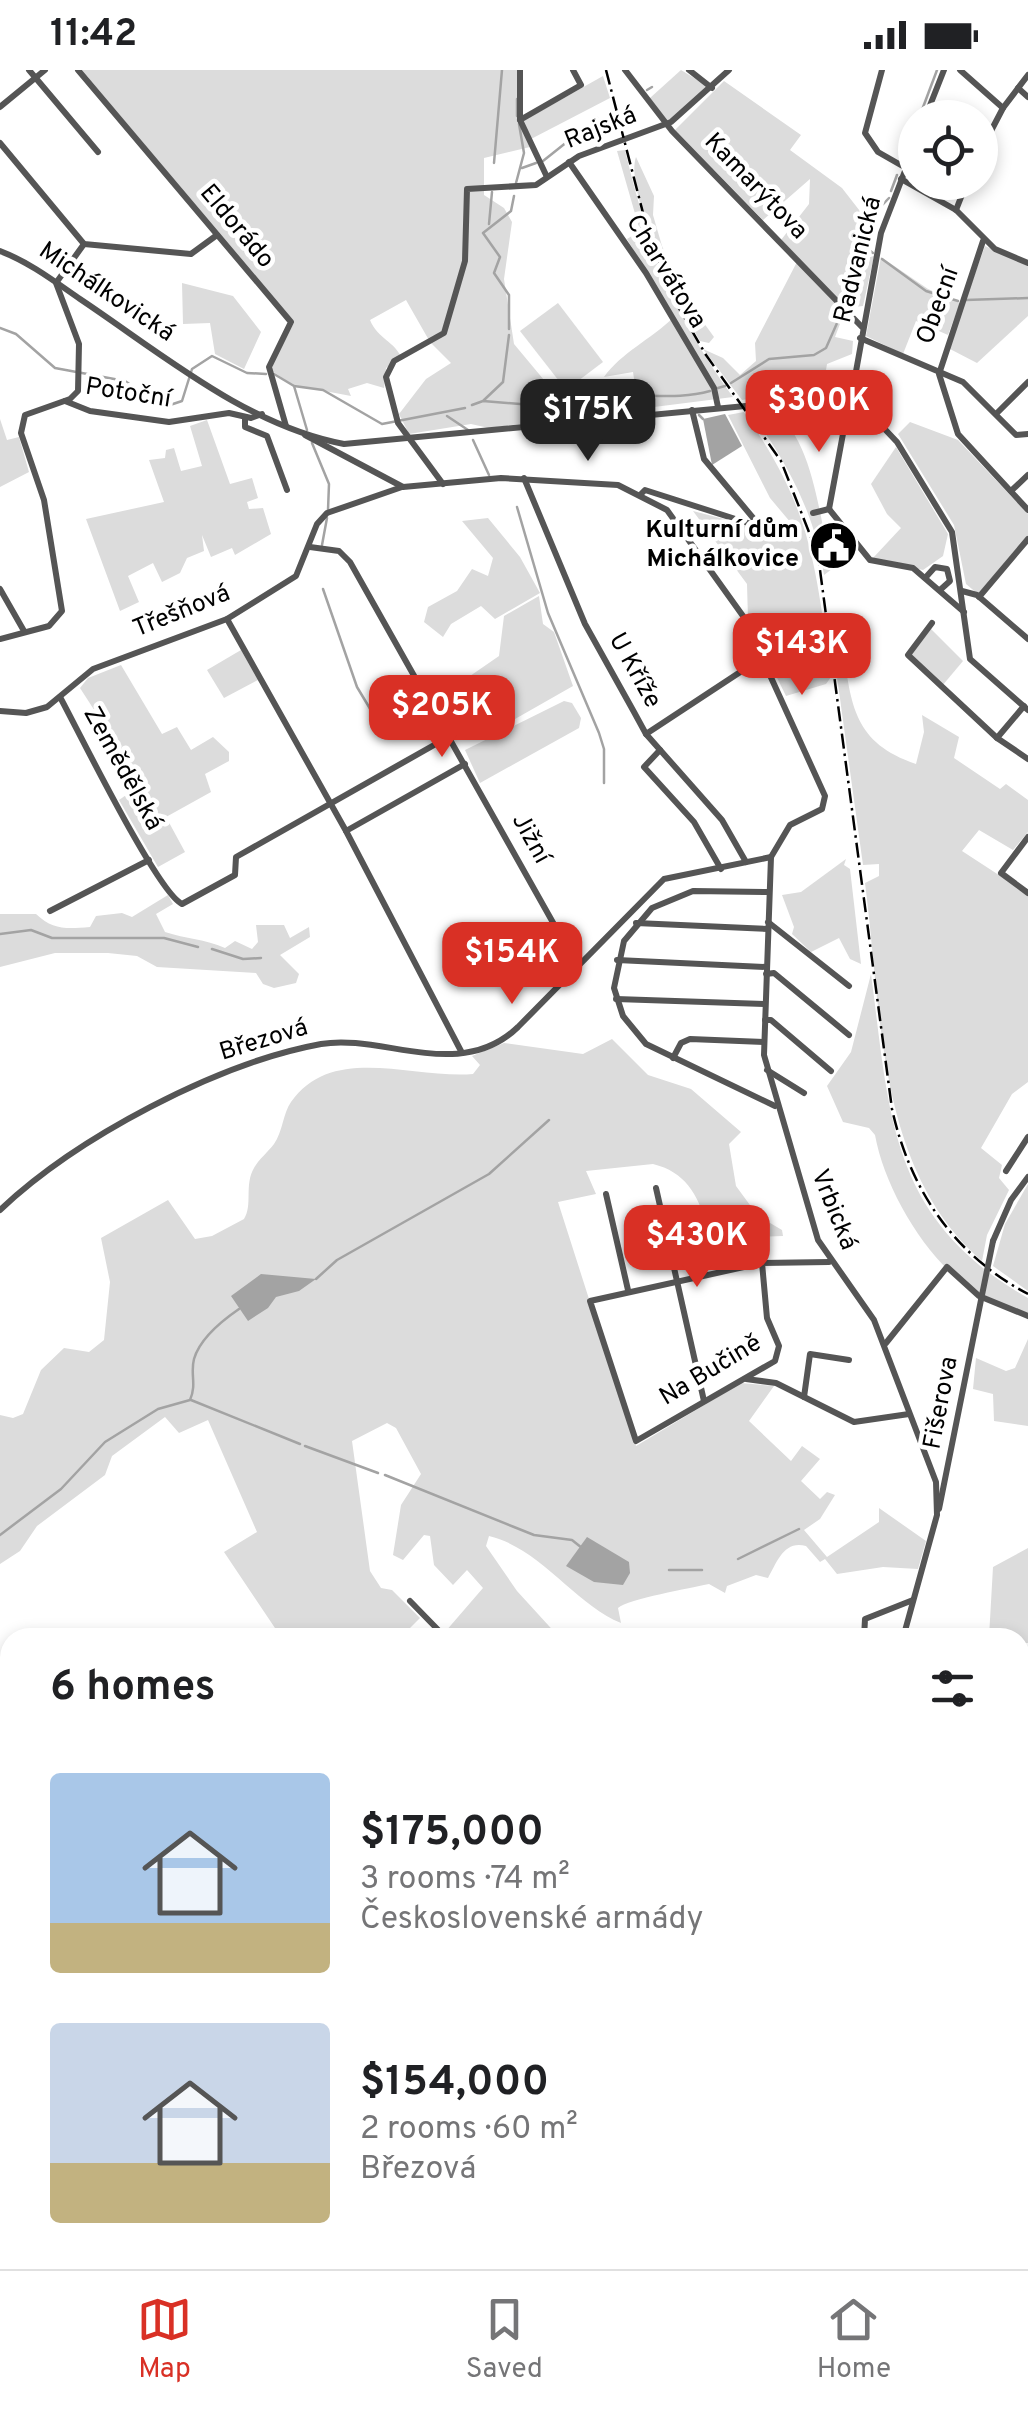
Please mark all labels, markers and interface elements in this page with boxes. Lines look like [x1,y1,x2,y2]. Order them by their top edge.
text: 11:42 [50,11,137,60]
street label: Rajská [560,100,642,158]
map controls [898,100,998,200]
button: locate [898,100,998,200]
street label: Kamarýtova [696,127,814,247]
street label: Eldorádo [192,178,280,276]
street label: Radvanická [828,194,890,326]
street label: Charvátova [617,209,713,335]
street label: Michálkovická [32,236,180,350]
street label: Obecní [910,261,969,349]
pin: $300K [749,370,889,455]
street label: Potoční [83,371,176,417]
pin: $175K [518,379,658,464]
text: $300K [768,382,870,422]
text: $175K [542,391,634,431]
place label: Kulturní dům Michálkovice [645,515,799,576]
public building icon: Kulturní dům Michálkovice [808,519,860,571]
street label: Třešňová [129,578,235,646]
pin: $143K [732,613,872,698]
text: $143K [755,625,849,665]
street label: U Kříže [600,628,668,714]
pin: $205K [372,675,512,760]
text: $205K [391,687,493,727]
street label: Zemědělská [75,701,169,837]
street label: Jižní [503,808,558,872]
pin: $154K [442,922,582,1007]
text: $154K [464,934,560,974]
street label: Březová [216,1012,312,1070]
street label: Vrbická [802,1165,864,1255]
pin: $430K [627,1205,767,1290]
text: $430K [646,1217,748,1257]
street label: Na Bučině [654,1328,768,1414]
street label: Fišerova [917,1354,967,1452]
icon: filters [925,1661,980,1716]
text: 6 homes [50,1662,215,1715]
text: $175,000 [360,1807,544,1860]
icon: home [130,1813,250,1933]
text: 3 rooms · 74 m² [360,1860,570,1900]
text: Československé armády [360,1900,703,1940]
text: $154,000 [360,2057,549,2110]
icon: home [130,2063,250,2183]
text: 2 rooms · 60 m² [360,2110,578,2150]
text: Březová [360,2150,476,2190]
tab: Map [137,2292,192,2388]
tab: Saved [466,2292,543,2388]
tab: Home [817,2292,891,2388]

